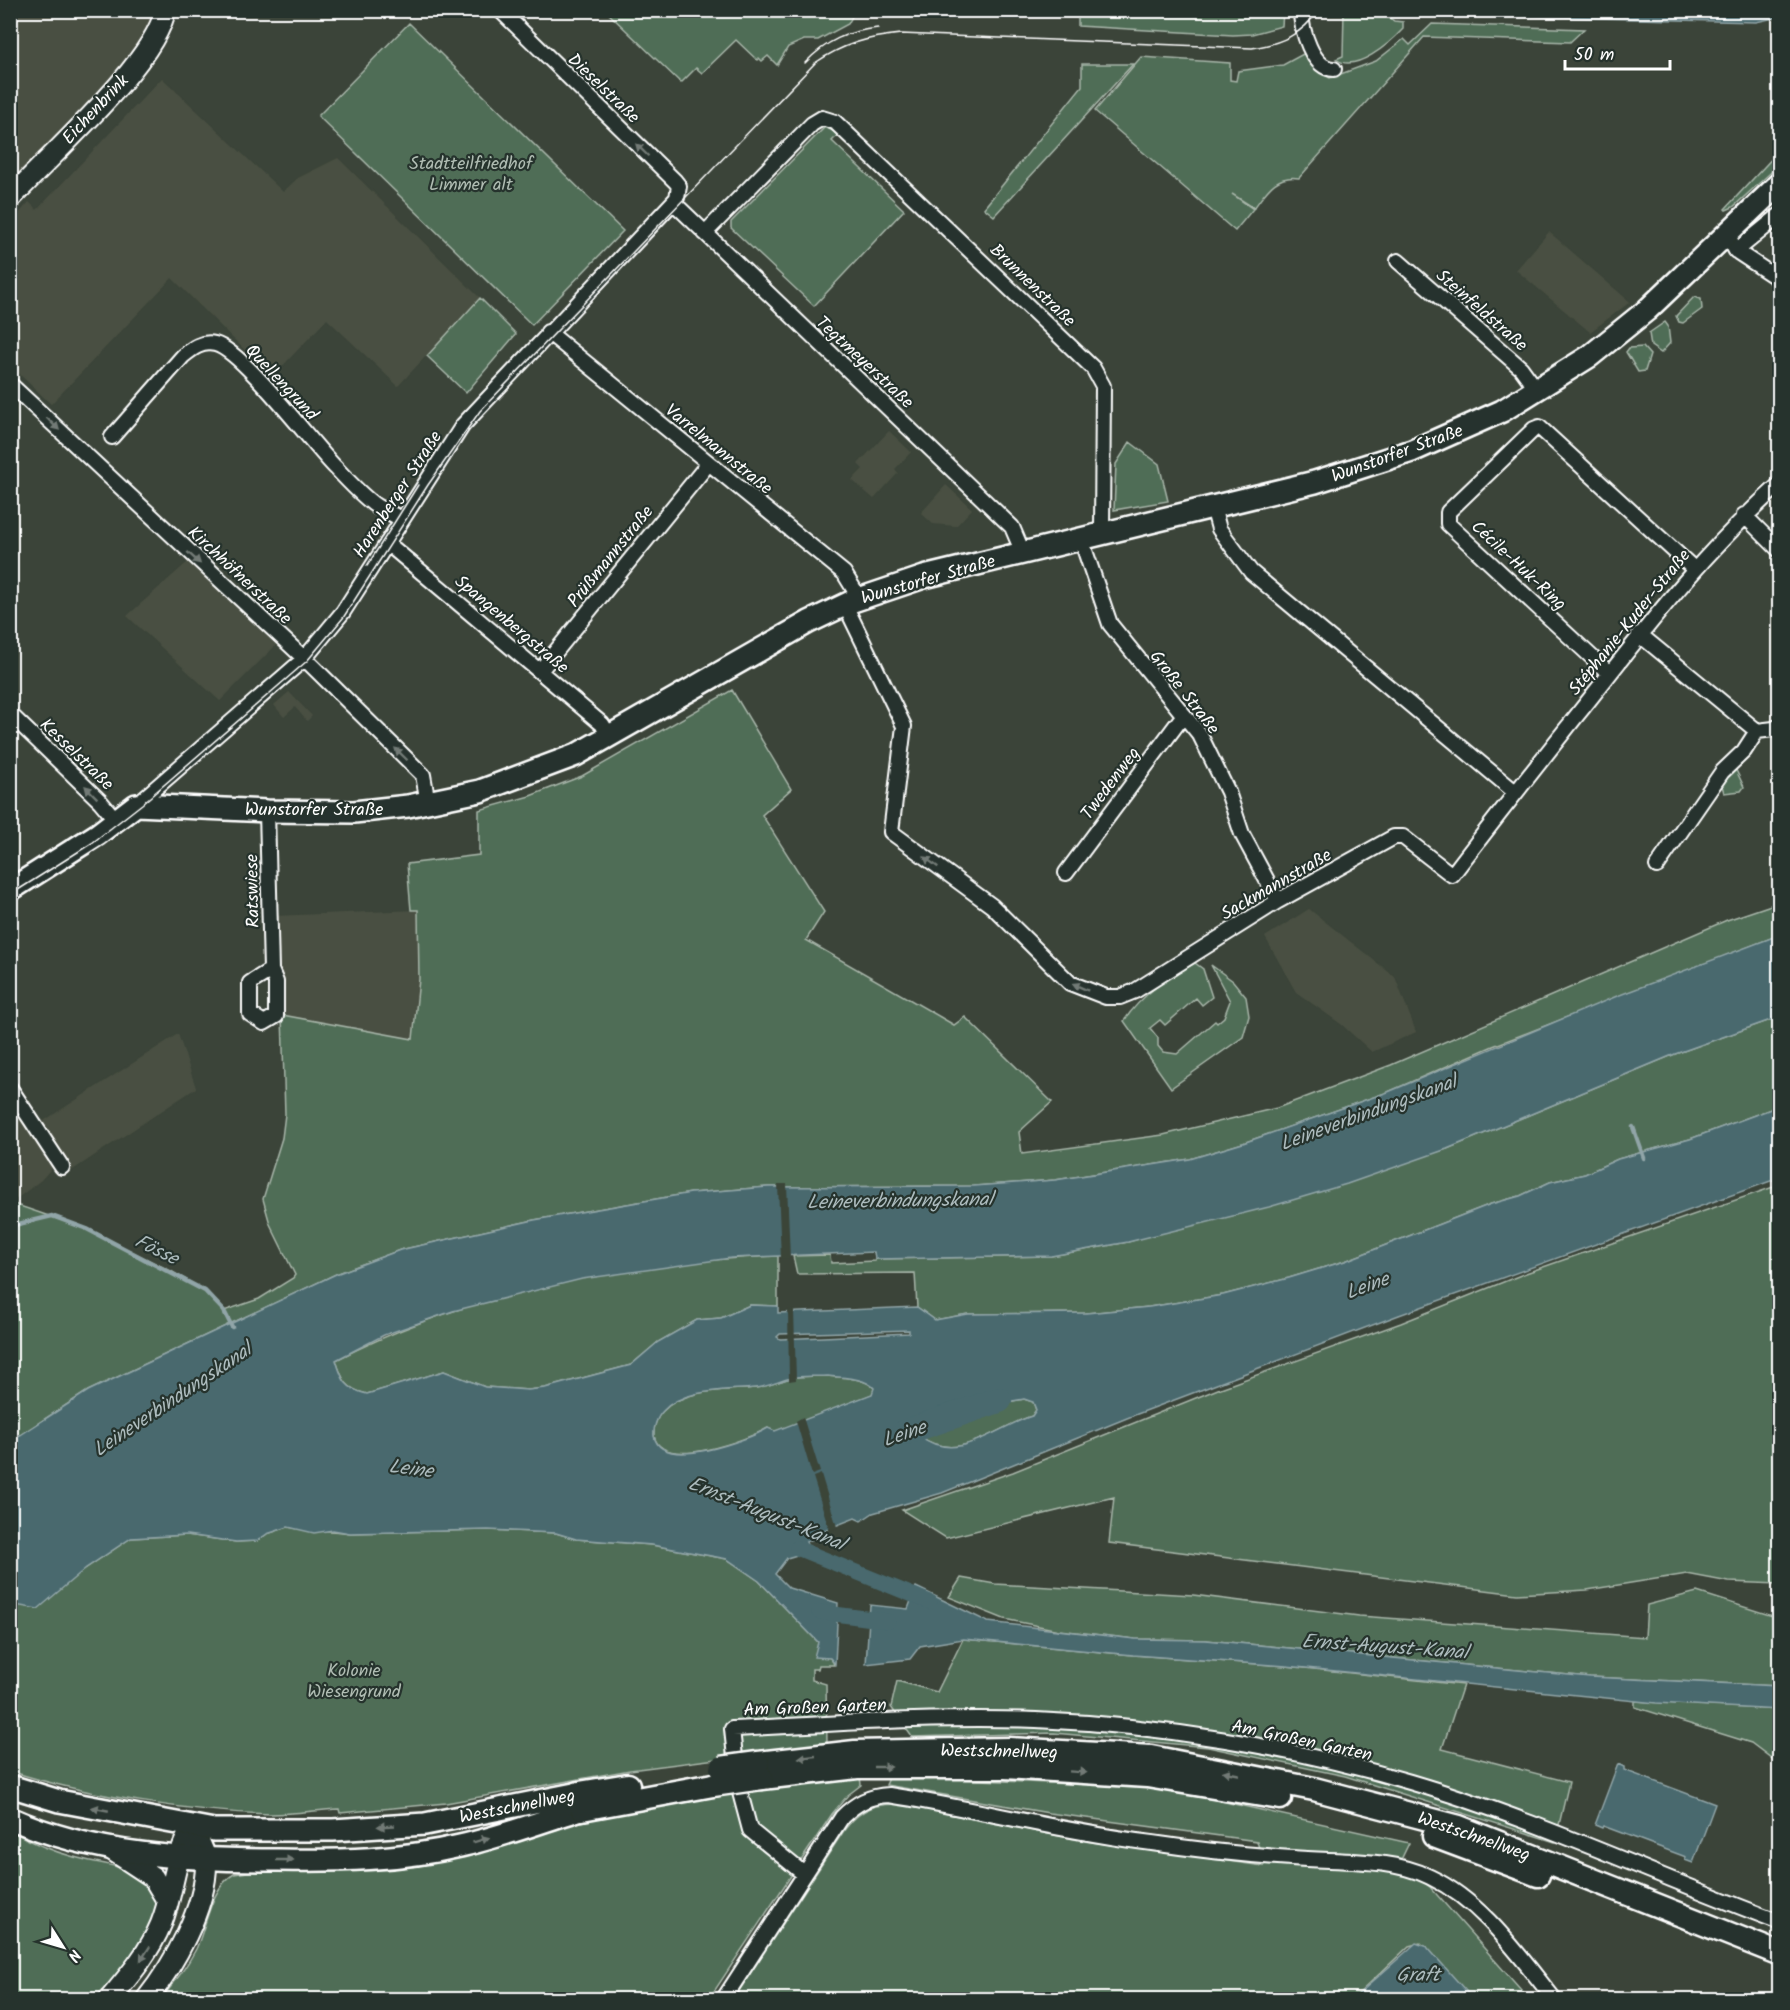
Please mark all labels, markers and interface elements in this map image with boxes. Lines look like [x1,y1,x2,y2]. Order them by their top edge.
scale bar [1565,33,1670,71]
text: 50 m [1574,41,1614,70]
street label: Dieselstraße [560,47,646,131]
street label: Eichenbrink [56,68,137,152]
one-way arrow [635,143,649,157]
park label: Stadtteilfriedhof Limmer alt [409,150,535,200]
street label: Brunnenstraße [982,237,1082,335]
street label: Steinfeldstraße [1428,263,1534,360]
street label: Tegtmeyerstraße [808,310,920,417]
street label: Quellengrund [237,338,325,429]
street label: Varrelmannstraße [658,397,779,503]
one-way arrow [45,417,60,430]
street label: Wunstorfer Straße [1327,417,1468,492]
street label: Harenberger Straße [346,425,450,564]
street label: Prüßmannstraße [561,499,662,614]
street label: Cécile-Huk-Ring [1463,514,1573,618]
street label: Kirchhöfnerstraße [180,520,298,633]
street label: Stéphanie-Kuder-Straße [1562,543,1699,703]
street label: Wunstorfer Straße [858,547,999,613]
one-way arrow [187,551,201,565]
street label: Spangenbergstraße [447,568,575,682]
street label: Große Straße [1141,644,1226,741]
street label: Kesselstraße [32,712,120,798]
street label: Twedenweg [1074,741,1148,827]
one-way arrow [395,747,409,761]
one-way arrow [85,786,99,800]
street label: Wunstorfer Straße [245,796,383,825]
street label: Sackmannstraße [1216,842,1338,929]
street label: Ratswiese [238,854,269,928]
one-way arrow [923,856,939,868]
one-way arrow [1071,982,1088,991]
water label: Leineverbindungskanal [1276,1066,1466,1161]
water label: Leineverbindungskanal [807,1184,998,1220]
water label: Fösse [129,1226,185,1276]
water label: Leine [1341,1264,1396,1309]
water label: Leineverbindungskanal [87,1333,263,1466]
water label: Leine [878,1412,933,1457]
water label: Leine [387,1451,437,1489]
water label: Ernst-August-Kanal [683,1469,853,1562]
water label: Ernst-August-Kanal [1300,1626,1473,1670]
park label: Kolonie Wiesengrund [307,1657,402,1707]
street label: Am Großen Garten [743,1692,887,1725]
street label: Am Großen Garten [1229,1712,1375,1771]
street label: Westschnellweg [940,1737,1058,1768]
one-way arrow [797,1752,816,1762]
one-way arrow [874,1762,893,1772]
one-way arrow [1068,1767,1087,1777]
one-way arrow [1221,1768,1240,1777]
street label: Westschnellweg [457,1782,578,1833]
one-way arrow [90,1804,109,1813]
street label: Westschnellweg [1413,1805,1534,1870]
one-way arrow [376,1822,395,1831]
one-way arrow [472,1835,490,1844]
one-way arrow [276,1856,295,1865]
north arrow [33,1917,93,1977]
text: N [61,1944,87,1967]
one-way arrow [139,1946,150,1962]
water label: Graft [1396,1960,1443,1992]

